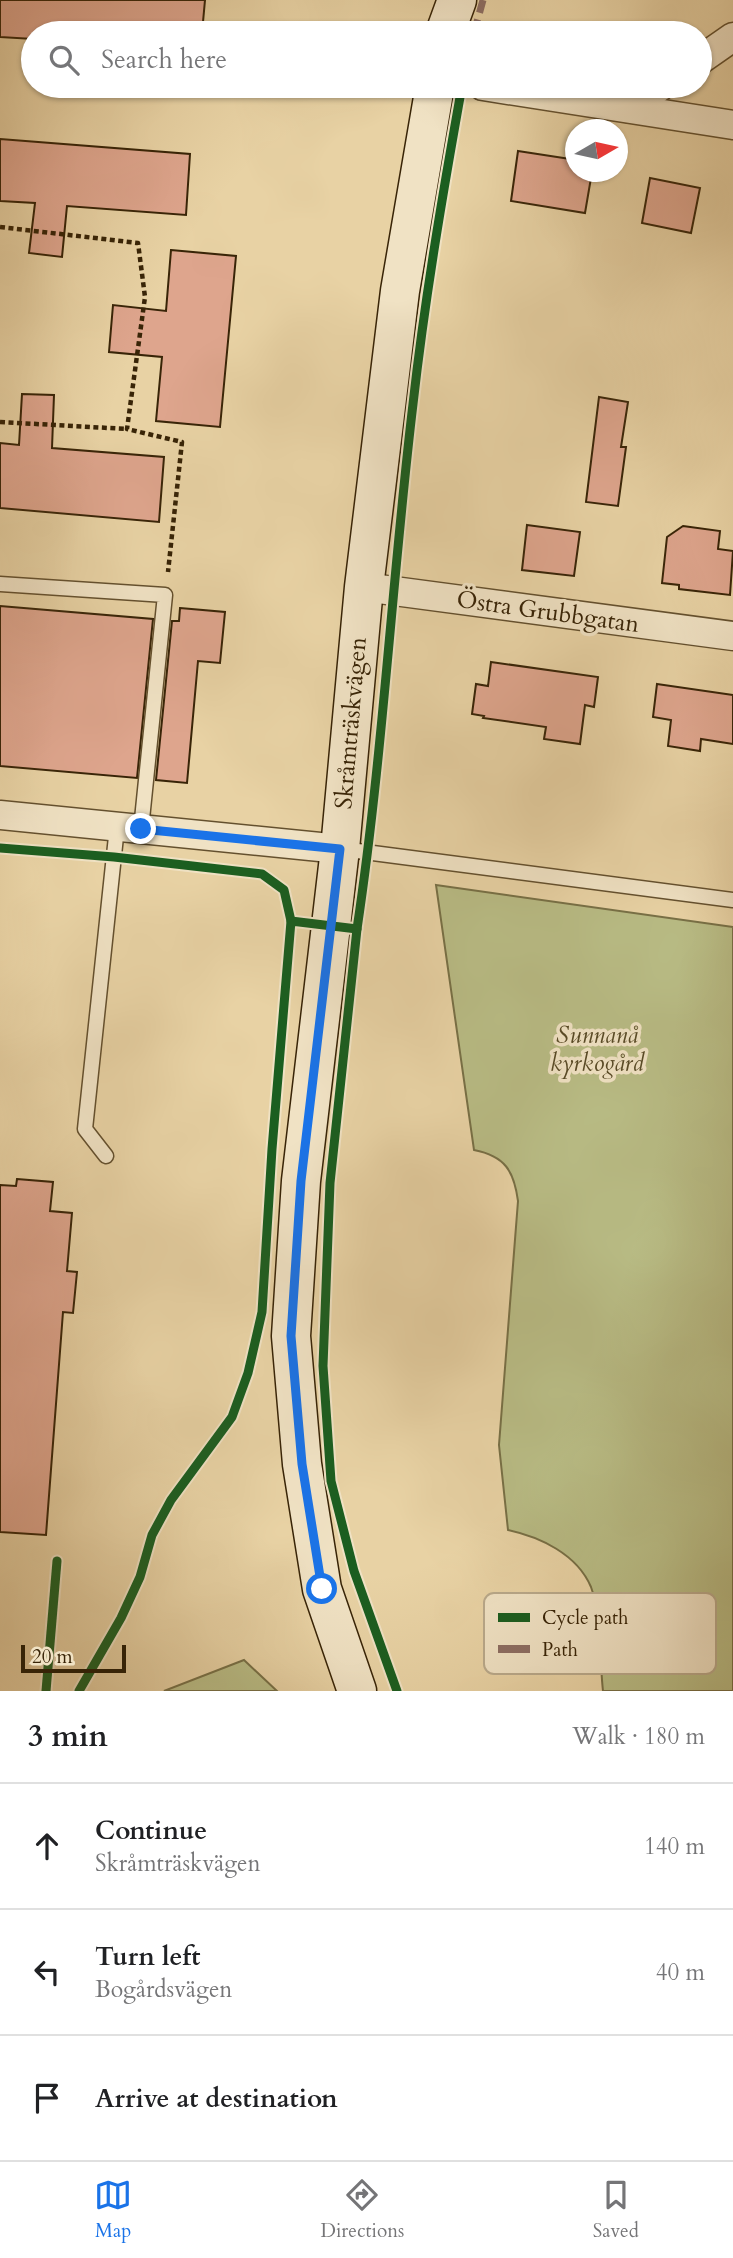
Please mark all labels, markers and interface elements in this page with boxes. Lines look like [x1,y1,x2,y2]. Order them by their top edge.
search box [21,21,712,98]
icon: search [45,41,83,79]
text: Search here [101,42,227,77]
north arrow [565,119,628,182]
street label: Östra Grubbgatan [455,583,642,641]
street label: Skråmträskvägen [327,635,375,810]
route end [125,813,156,844]
park label: Sunnanå kyrkogård [550,1019,645,1080]
route start [306,1573,337,1604]
legend [484,1593,716,1674]
text: Cycle path [542,1605,629,1631]
text: Path [542,1637,578,1663]
scale bar [21,1642,126,1674]
text: 20 m [32,1644,73,1670]
text: 3 min [28,1716,108,1757]
text: Walk · 180 m [572,1721,705,1752]
text: Continue [95,1813,207,1848]
icon: ahead [28,1827,66,1865]
text: 140 m [644,1831,705,1862]
text: Skråmträskvägen [95,1848,261,1879]
text: Turn left [95,1939,200,1974]
icon: left [28,1953,66,1991]
text: 40 m [656,1957,705,1988]
text: Bogårdsvägen [95,1974,232,2005]
icon: arrive [28,2079,66,2117]
text: Arrive at destination [95,2081,338,2116]
tab: Map [94,2176,132,2244]
tab: Directions [321,2176,404,2244]
tab: Saved [593,2176,639,2244]

